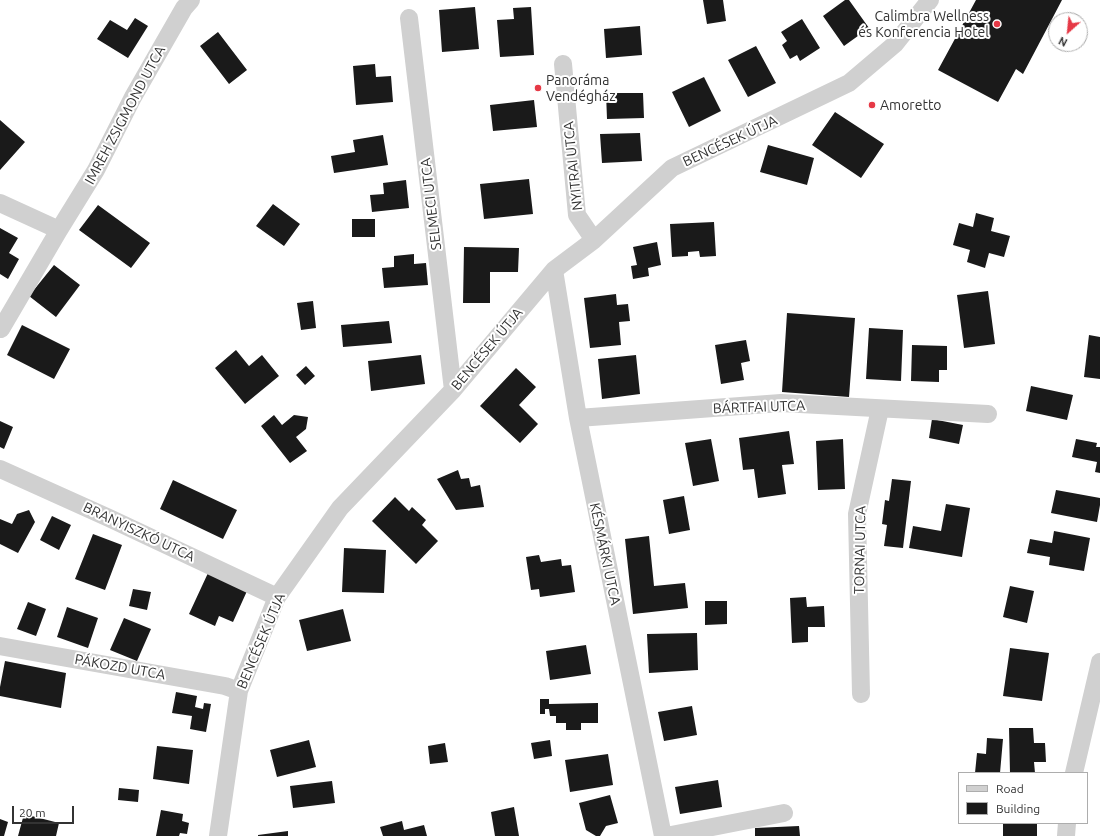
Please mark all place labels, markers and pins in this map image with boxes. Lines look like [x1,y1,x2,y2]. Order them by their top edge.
place label: Calimbra Wellness és Konferencia Hotel [858,8,989,40]
marker: Calimbra Wellness és Konferencia Hotel [992,19,1002,29]
place label: Panoráma Vendégház [546,72,616,104]
marker: Panoráma Vendégház [533,83,543,93]
place label: Amoretto [880,97,942,113]
marker: Amoretto [867,100,877,110]

